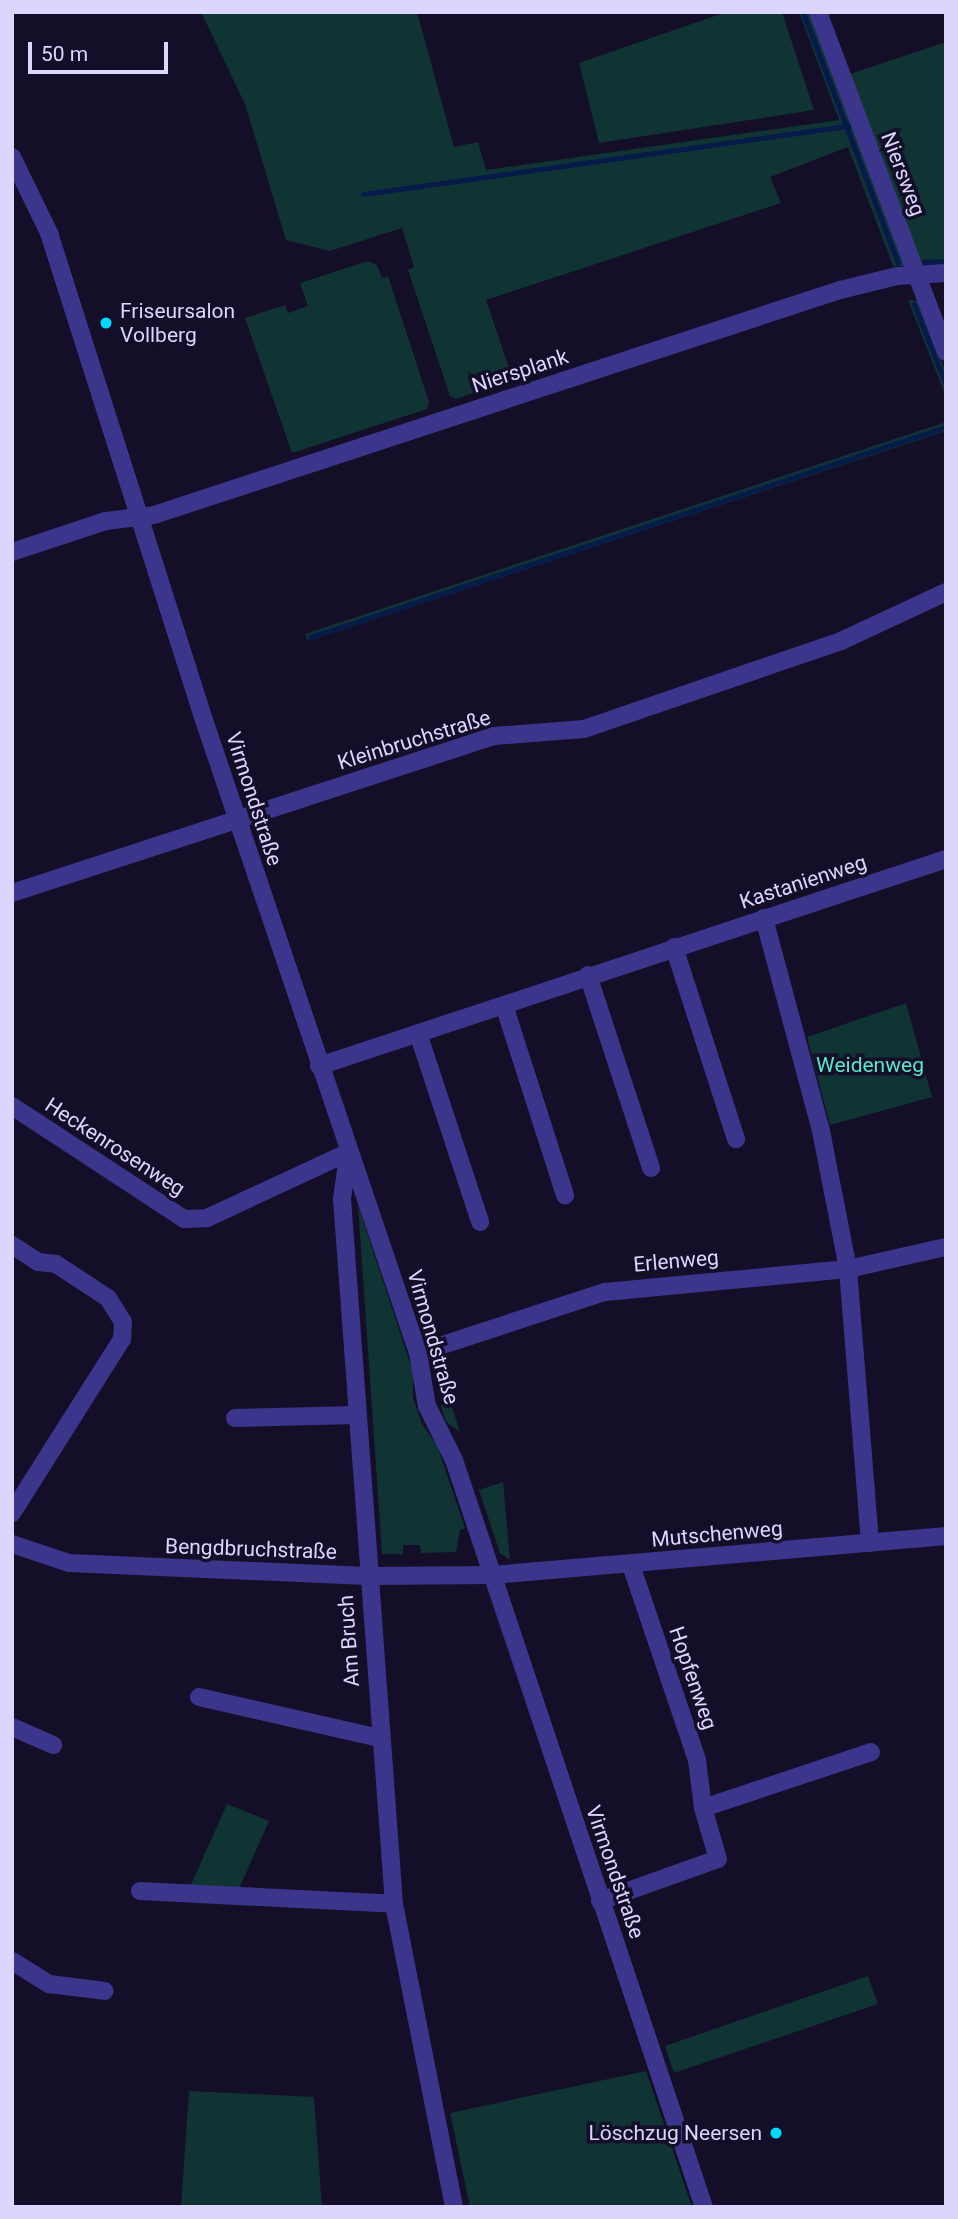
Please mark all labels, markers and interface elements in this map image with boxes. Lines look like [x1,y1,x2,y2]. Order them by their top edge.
scale bar [32,28,172,72]
text: 50 m [41,42,88,66]
street label: Niersweg [875,128,931,220]
place label: Friseursalon Vollberg [120,298,235,348]
marker: Friseursalon Vollberg [98,315,114,331]
street label: Niersplank [469,344,571,398]
street label: Kleinbruchstraße [334,705,494,775]
street label: Virmondstraße [221,729,287,869]
street label: Kastanienweg [736,850,870,914]
park label: Weidenweg [816,1052,924,1078]
street label: Heckenrosenweg [40,1092,190,1202]
street label: Erlenweg [632,1245,720,1277]
street label: Virmondstraße [402,1267,464,1407]
street label: Mutschenweg [650,1516,784,1552]
street label: Bengdbruchstraße [165,1533,337,1565]
street label: Am Bruch [333,1594,365,1688]
street label: Hopfenweg [664,1623,722,1733]
street label: Virmondstraße [580,1802,650,1942]
place label: Löschzug Neersen [588,2120,762,2146]
marker: Löschzug Neersen [768,2125,784,2141]

